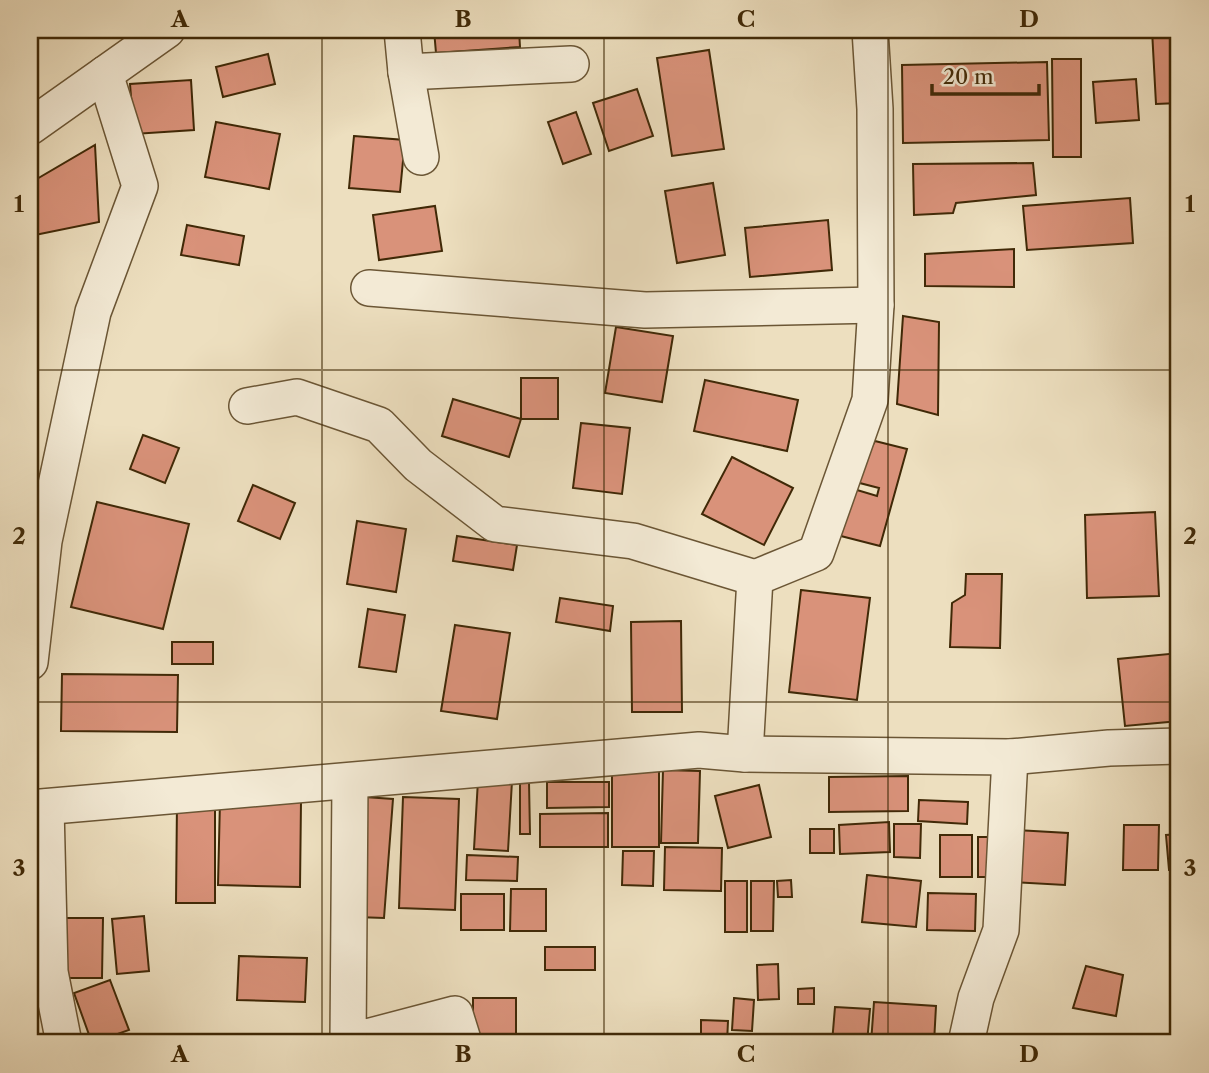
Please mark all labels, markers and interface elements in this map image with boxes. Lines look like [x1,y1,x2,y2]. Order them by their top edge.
text: A [170,5,190,33]
text: B [454,5,472,33]
text: C [737,5,755,33]
text: D [1019,5,1039,33]
scale bar [932,52,1039,96]
text: 20 m [943,64,994,89]
text: 1 [14,190,25,218]
text: 1 [1185,190,1196,218]
text: 2 [12,522,26,550]
text: 2 [1183,522,1197,550]
text: 3 [13,854,26,882]
text: 3 [1184,854,1197,882]
text: A [170,1040,190,1068]
text: B [454,1040,472,1068]
text: C [737,1040,755,1068]
text: D [1019,1040,1039,1068]

